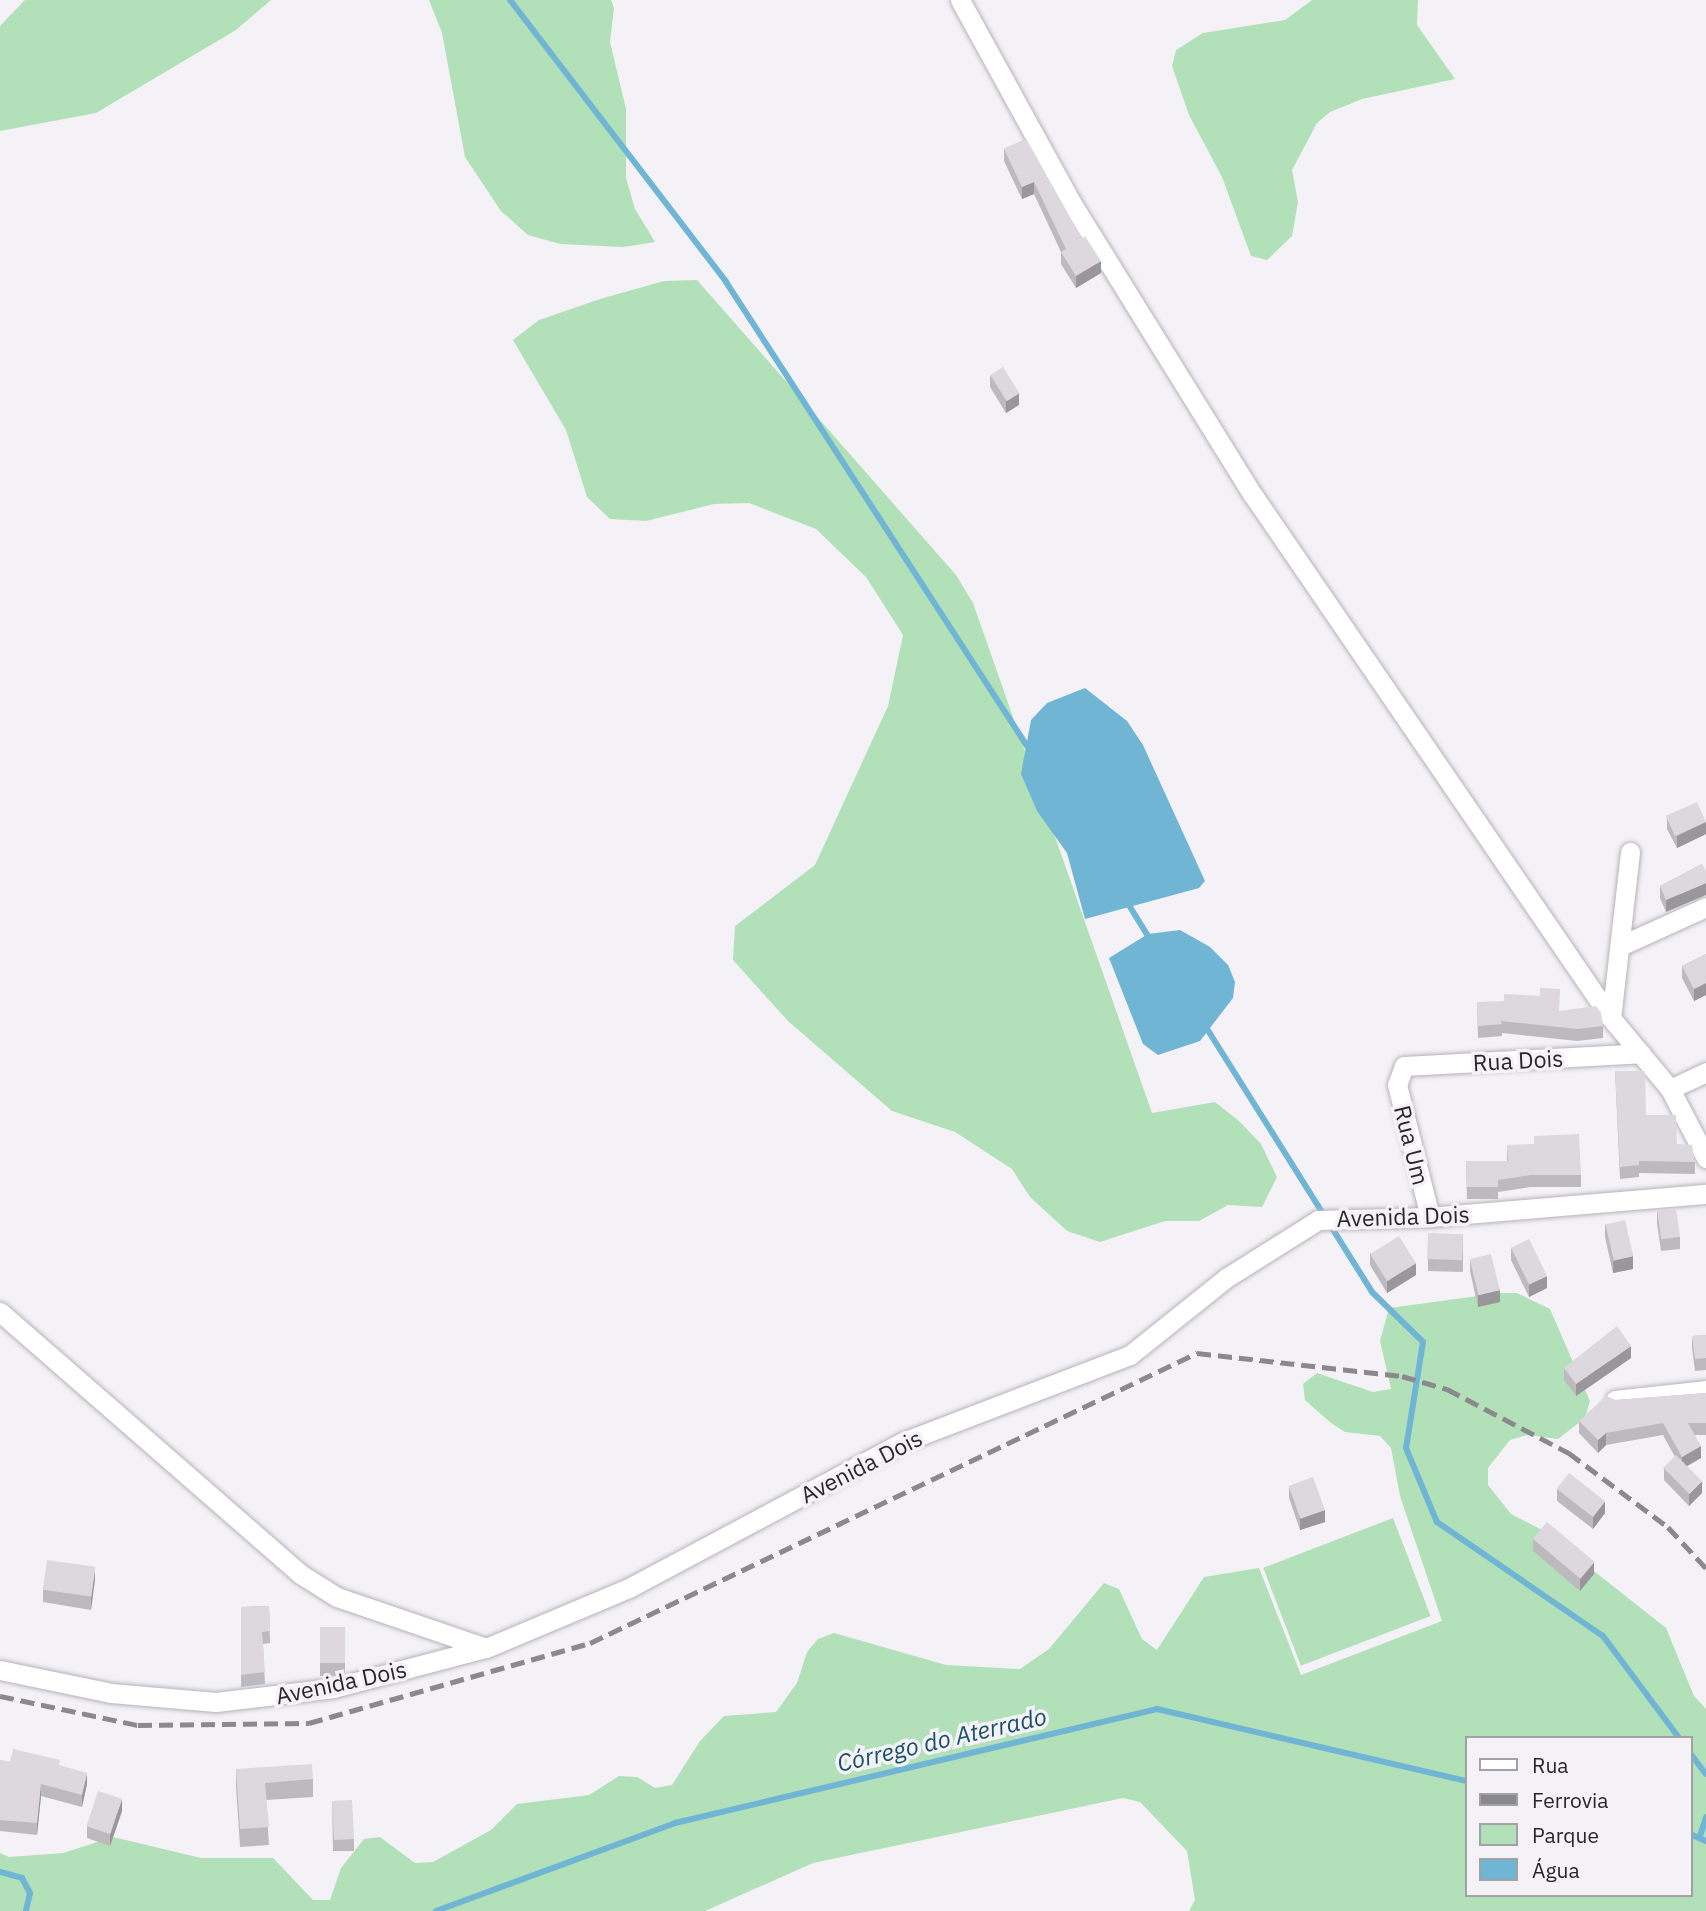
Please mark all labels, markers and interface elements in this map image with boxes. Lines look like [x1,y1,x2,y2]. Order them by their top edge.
street label: Rua Dois [1472,1044,1564,1076]
street label: Rua Um [1389,1102,1435,1188]
street label: Avenida Dois [1336,1200,1470,1232]
street label: Avenida Dois [795,1423,927,1509]
street label: Avenida Dois [273,1655,409,1709]
water label: Córrego do Aterrado [834,1702,1050,1778]
legend [1464,1736,1692,1897]
text: Rua [1532,1751,1569,1779]
text: Ferrovia [1532,1786,1608,1814]
text: Parque [1532,1821,1599,1849]
text: Água [1532,1856,1580,1884]

